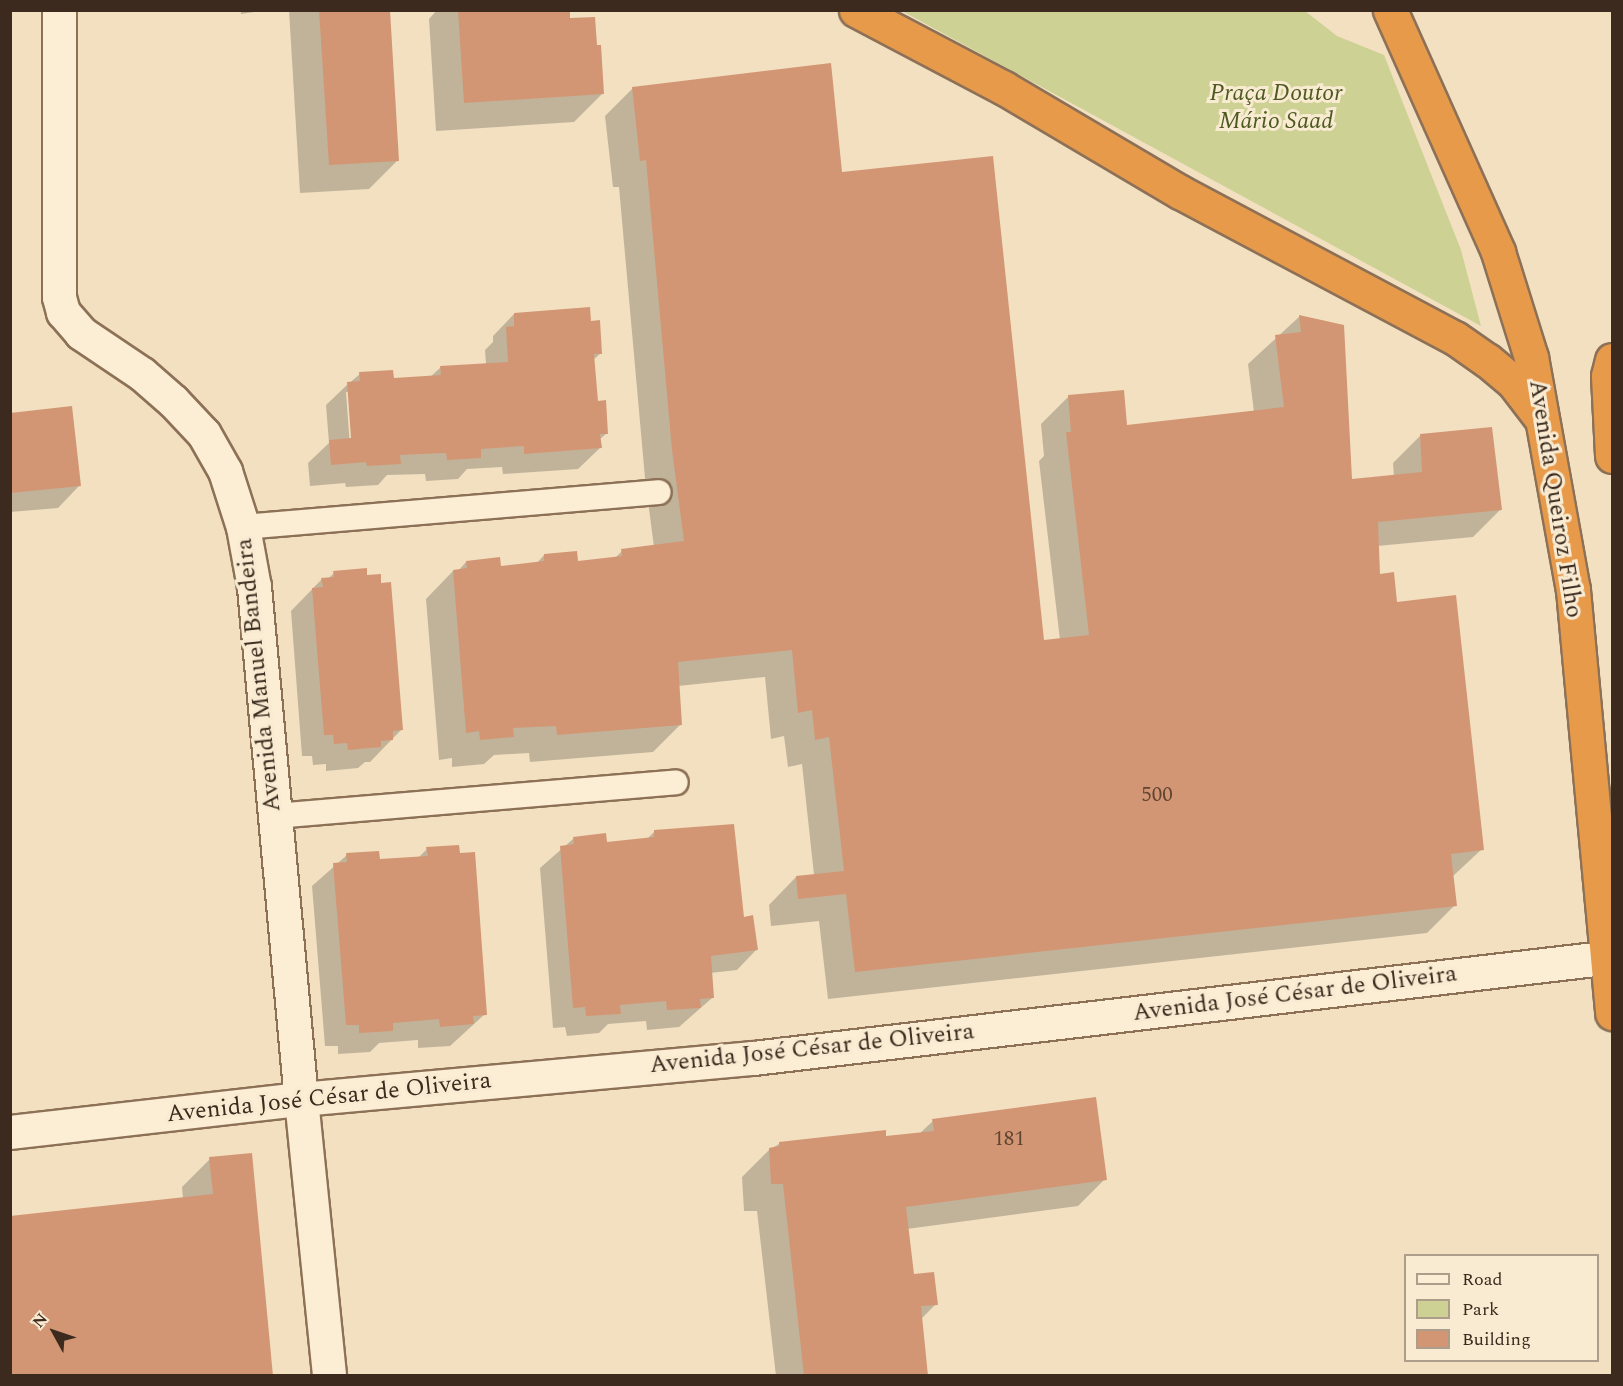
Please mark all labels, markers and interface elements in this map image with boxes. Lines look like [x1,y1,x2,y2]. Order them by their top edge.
park label: Praça Doutor Mário Saad [1210,80,1342,136]
street label: Avenida Queiroz Filho [1522,378,1588,620]
street label: Avenida Manuel Bandeira [230,537,288,813]
house number: 500 [1141,782,1173,808]
street label: Avenida José César de Oliveira [1131,960,1459,1028]
street label: Avenida José César de Oliveira [648,1018,976,1080]
street label: Avenida José César de Oliveira [165,1067,493,1129]
house number: 181 [993,1126,1025,1152]
legend [1404,1254,1599,1362]
text: Road [1462,1266,1503,1293]
text: Park [1462,1296,1499,1323]
north arrow [24,1302,84,1362]
text: N [27,1308,54,1333]
text: Building [1462,1326,1531,1353]

